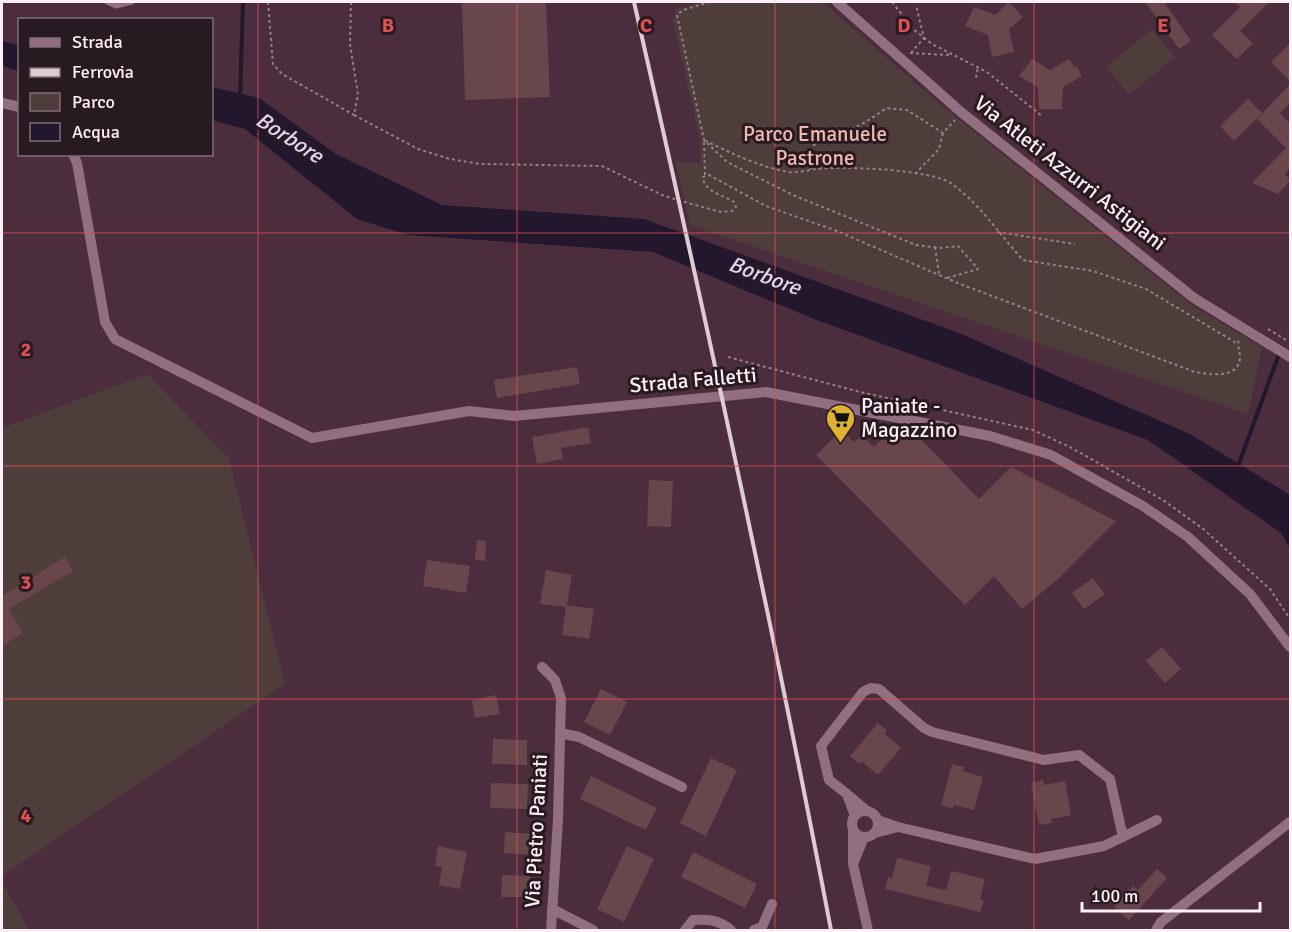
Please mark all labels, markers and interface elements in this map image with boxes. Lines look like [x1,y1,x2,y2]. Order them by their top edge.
text: B [382,13,394,38]
text: C [640,13,652,38]
text: D [897,13,911,38]
text: E [1157,13,1169,38]
legend [18,18,213,156]
text: Strada [72,31,123,53]
text: Ferrovia [72,61,134,83]
street label: Via Atleti Azzurri Astigiani [969,90,1171,256]
text: Parco [72,91,115,113]
water label: Borbore [251,106,329,170]
text: Acqua [72,121,120,143]
park label: Parco Emanuele Pastrone [743,121,887,171]
water label: Borbore [725,250,805,301]
text: 2 [21,337,31,362]
street label: Strada Falletti [628,361,758,399]
place label: Paniate - Magazzino [861,393,957,443]
supermarket icon: Paniate - Magazzino [824,402,856,444]
text: 3 [21,570,31,595]
street label: Via Pietro Paniati [519,753,553,909]
text: 4 [21,803,32,828]
scale bar [1082,875,1260,913]
text: 100 m [1091,885,1138,907]

